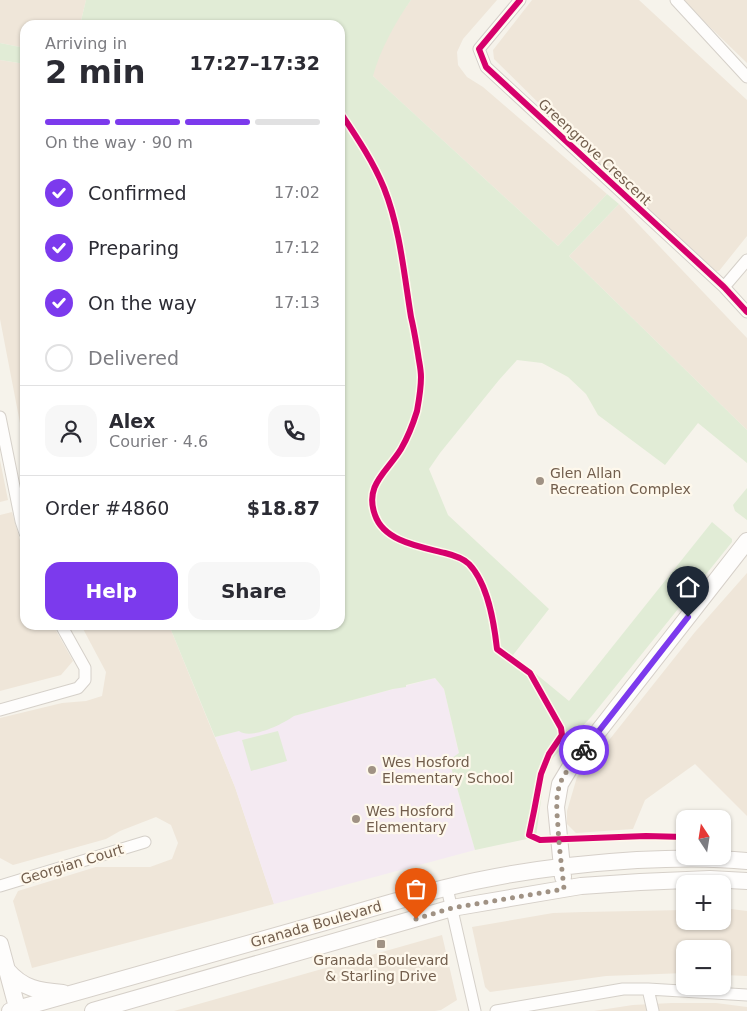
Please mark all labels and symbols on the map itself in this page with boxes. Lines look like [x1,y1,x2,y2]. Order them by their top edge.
street label: Greengrove Crescent [535,96,655,209]
place label: Glen Allan Recreation Complex [550,465,691,497]
marker: Glen Allan Recreation Complex [534,475,546,487]
pin [667,566,709,617]
courier [559,725,609,775]
place label: Wes Hosford Elementary School [382,754,514,786]
marker: Wes Hosford Elementary School [366,764,378,776]
place label: Wes Hosford Elementary [366,803,454,835]
north arrow [676,810,731,865]
marker: Wes Hosford Elementary [350,813,362,825]
street label: Georgian Court [19,841,126,887]
pin [395,868,437,919]
street label: Granada Boulevard [249,898,383,950]
marker: Granada Boulevard & Starling Drive [375,938,387,950]
place label: Granada Boulevard & Starling Drive [313,952,449,984]

